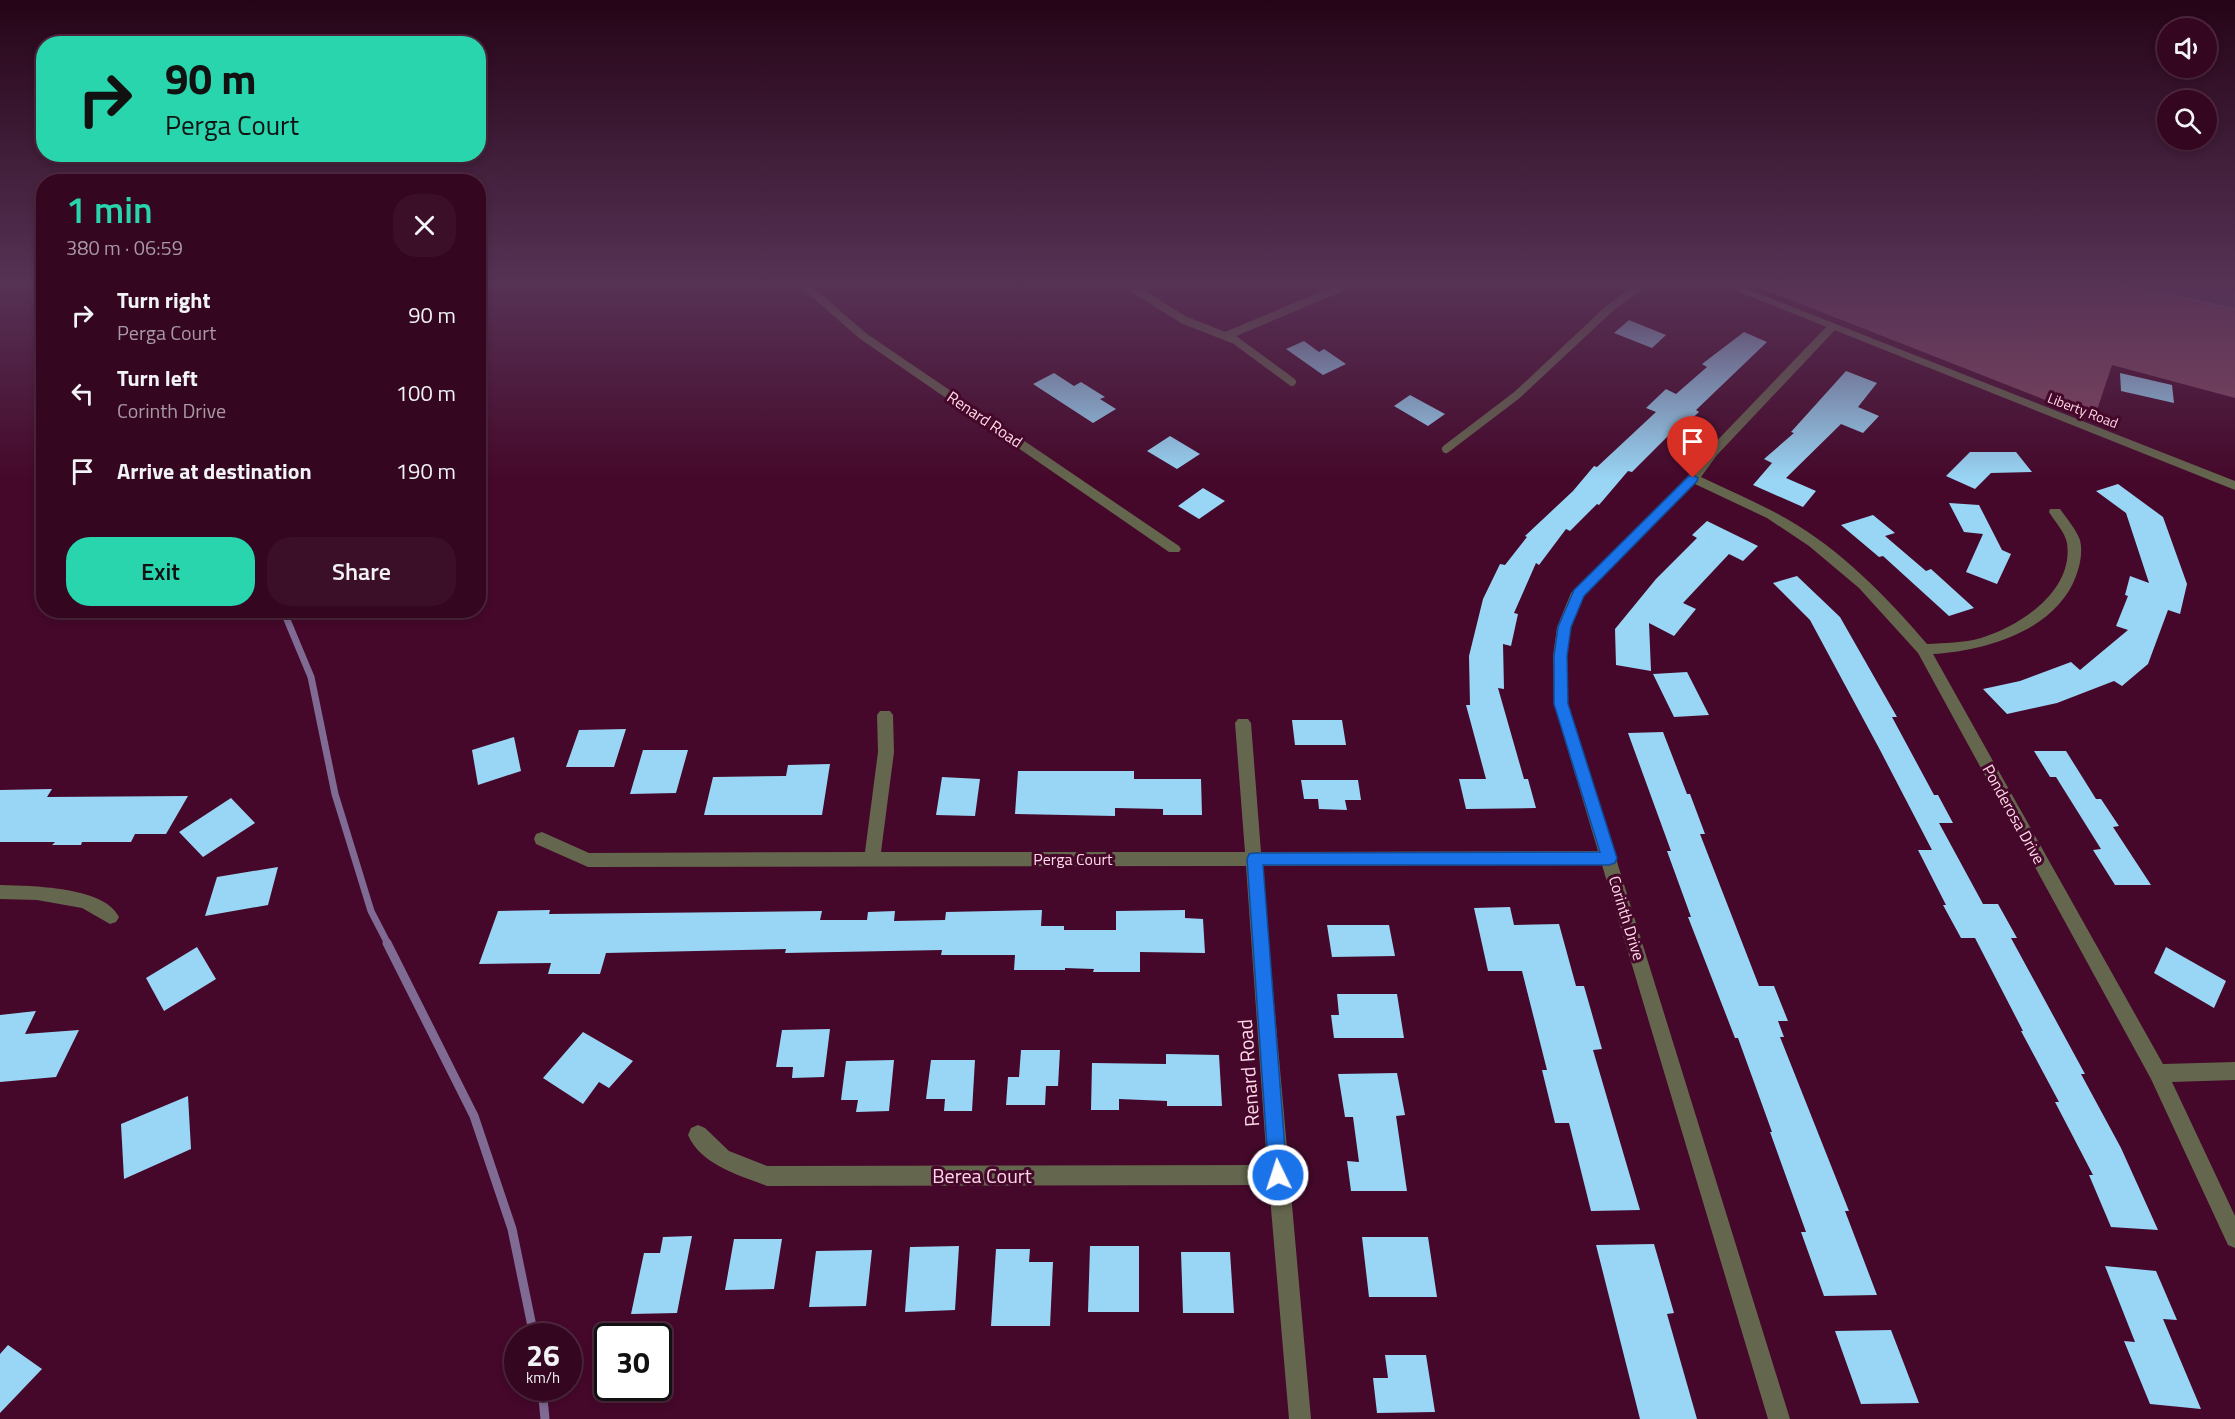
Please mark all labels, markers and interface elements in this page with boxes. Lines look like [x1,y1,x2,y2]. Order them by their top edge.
map controls [2157,18,2217,150]
button: sound [2157,18,2217,78]
text: 90 m [165,46,257,110]
icon: right [66,60,144,138]
button: search [2157,90,2217,150]
text: Perga Court [165,104,299,145]
text: 1 min [66,182,153,237]
button: close [393,194,456,257]
text: 380 m · 06:59 [66,232,183,263]
text: Turn right [117,283,211,317]
text: 90 m [408,298,456,332]
icon: right [66,299,99,332]
text: Perga Court [117,317,216,348]
text: Turn left [117,361,198,395]
text: 100 m [396,376,456,410]
icon: left [66,377,99,410]
street label: Renard Road [942,385,1028,453]
street label: Liberty Road [2045,387,2121,433]
text: Corinth Drive [117,395,226,426]
pin [1667,416,1718,478]
icon: arrive [1676,425,1709,458]
text: Arrive at destination [117,454,312,488]
text: 190 m [396,454,456,488]
icon: arrive [66,455,99,488]
button: Exit [66,537,255,606]
button: Share [267,537,456,606]
street label: Ponderosa Drive [1977,760,2051,868]
street label: Perga Court [1033,847,1113,871]
street label: Corinth Drive [1603,873,1651,963]
street label: Renard Road [1229,1018,1267,1128]
position arrow [1246,1143,1310,1207]
street label: Berea Court [932,1160,1032,1191]
speed limit sign: 30 [594,1323,672,1401]
text: 26 [526,1332,560,1378]
text: km/h [526,1366,560,1389]

